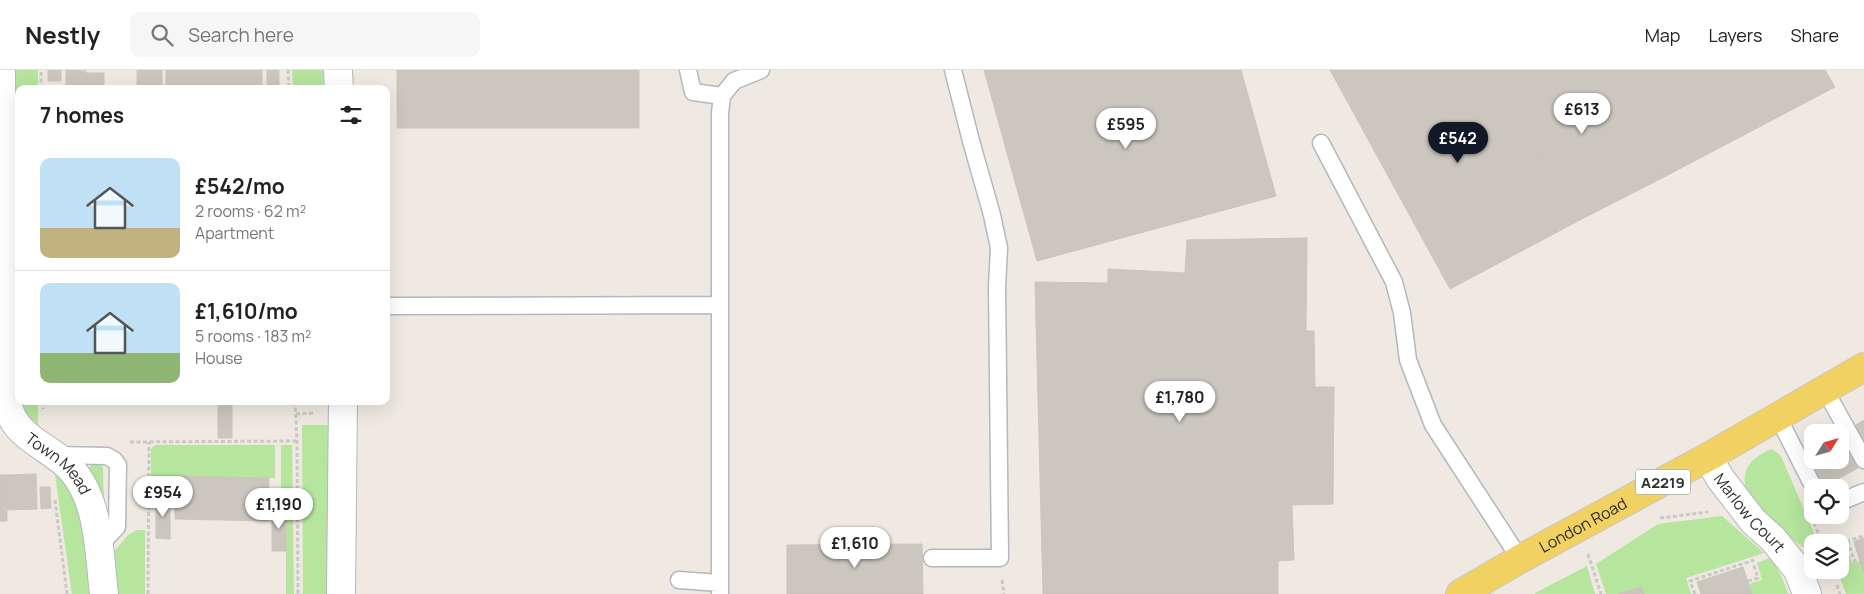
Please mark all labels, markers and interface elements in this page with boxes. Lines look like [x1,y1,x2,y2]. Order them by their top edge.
search box [130,12,480,57]
text: Nestly [25,18,100,51]
icon: search [148,21,176,49]
text: Search here [188,22,294,48]
text: Map [1645,23,1680,47]
text: Layers [1708,23,1762,47]
text: Share [1790,23,1839,47]
pin: £613 [1552,92,1612,135]
text: £613 [1564,98,1600,120]
text: 7 homes [40,101,124,129]
icon: filters [337,101,365,129]
pin: £595 [1096,108,1156,150]
text: £595 [1107,113,1145,135]
pin: £542 [1428,122,1488,164]
text: £542 [1439,127,1477,149]
text: £542/mo [195,172,285,200]
icon: home [80,178,140,238]
text: 2 rooms · 62 m² [195,200,306,222]
text: Apartment [195,222,274,244]
text: £1,610/mo [195,297,298,325]
icon: home [80,303,140,363]
text: 5 rooms · 183 m² [195,325,312,347]
text: House [195,347,243,369]
pin: £1,780 [1139,380,1221,423]
text: £1,780 [1155,386,1205,408]
north arrow [1804,424,1849,469]
map controls [1804,424,1849,579]
street label: Town Mead [21,427,96,498]
street label: Marlow Court [1709,468,1791,557]
road number: A2219 [1636,470,1690,494]
pin: £954 [133,476,193,518]
button: locate [1804,479,1849,524]
text: £954 [144,481,182,503]
pin: £1,190 [238,488,320,530]
street label: London Road [1535,492,1631,558]
text: £1,190 [256,493,302,515]
pin: £1,610 [814,526,896,569]
text: £1,610 [831,532,879,554]
button: layers [1804,534,1849,579]

